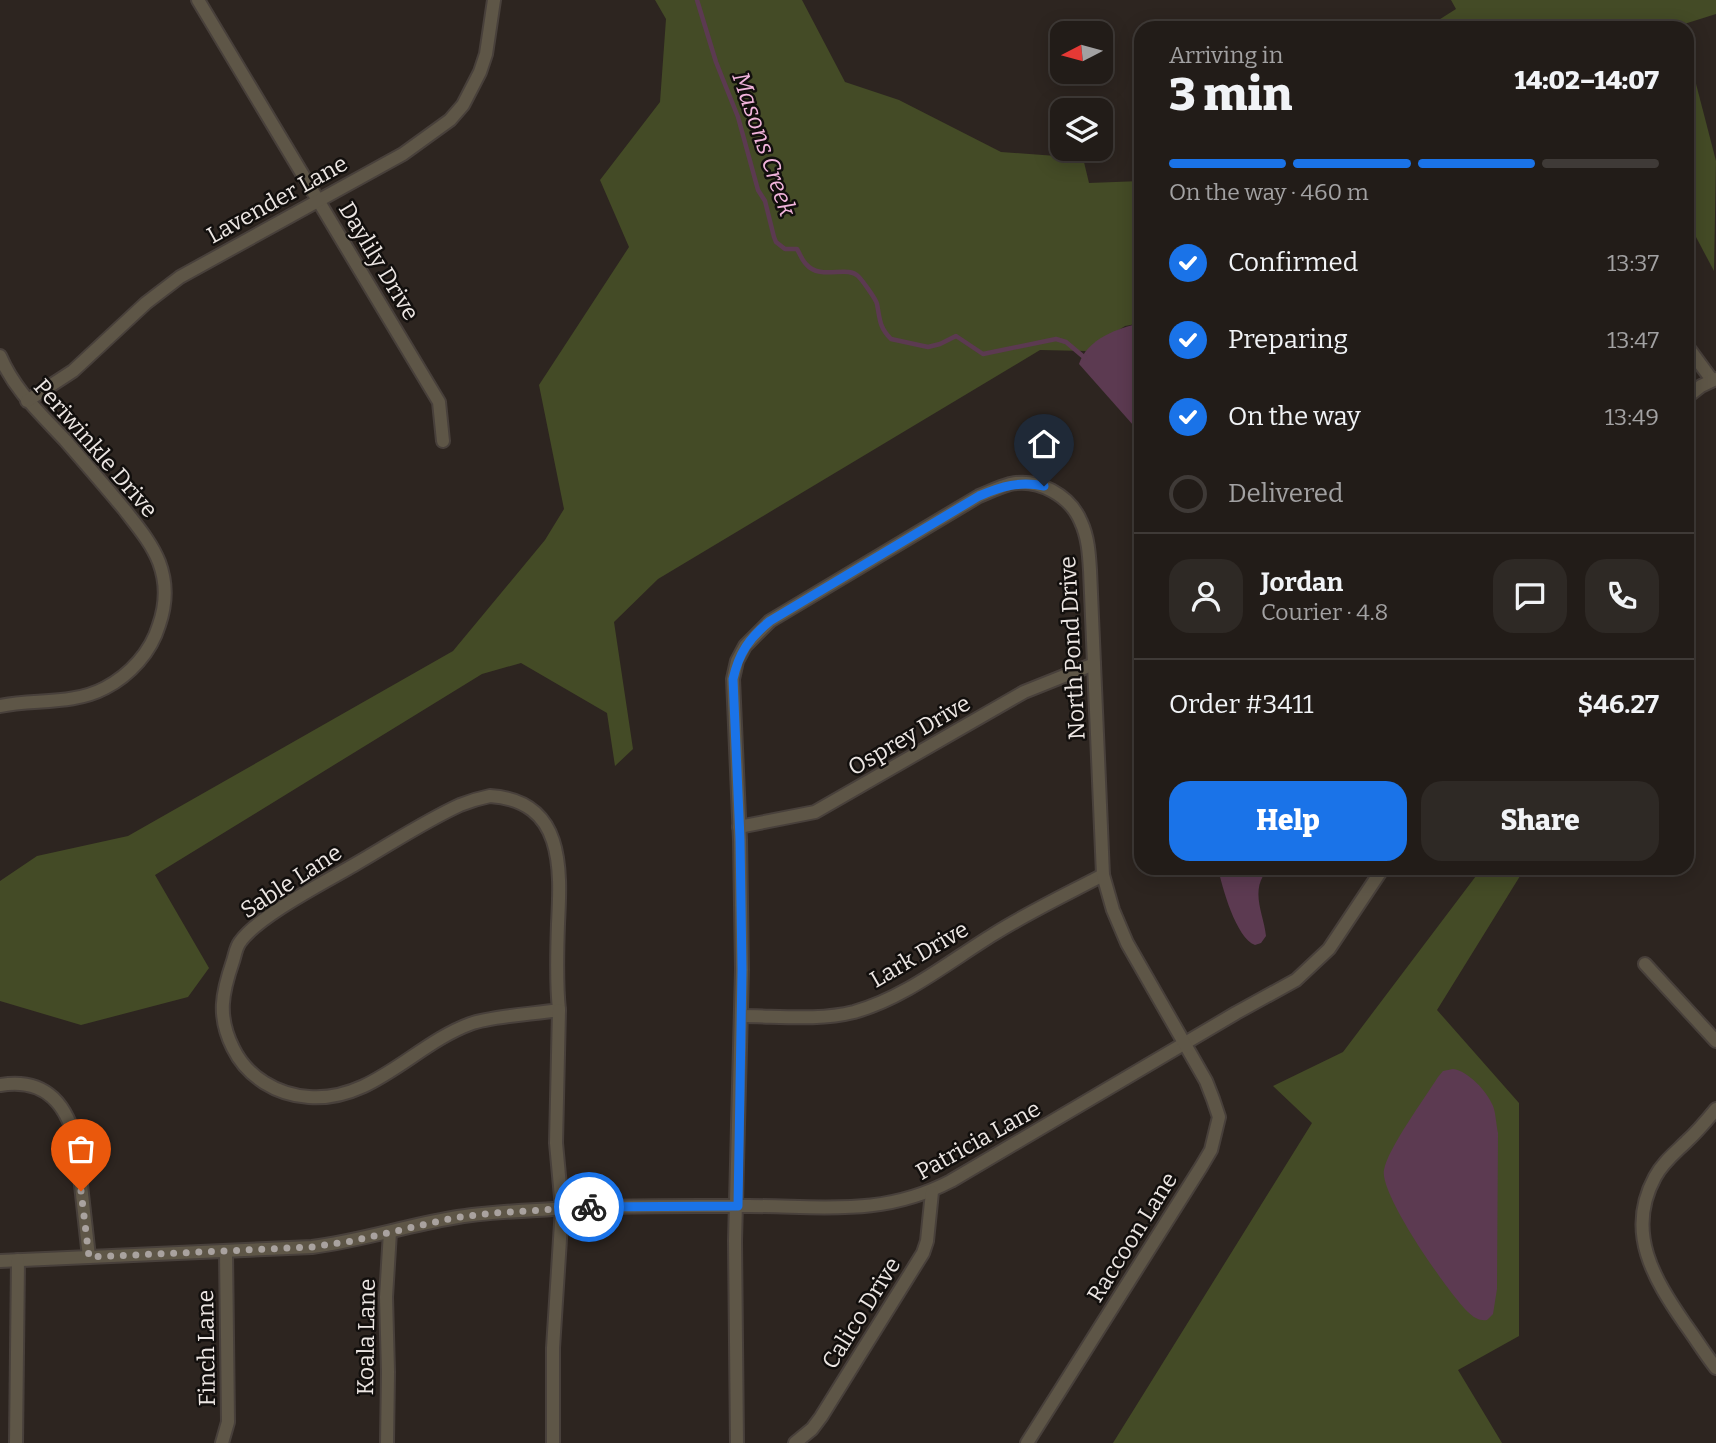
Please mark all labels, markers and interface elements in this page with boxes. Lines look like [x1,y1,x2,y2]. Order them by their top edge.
north arrow [1050,21,1113,84]
map controls [1050,21,1113,161]
text: Arriving in [1169,41,1283,69]
text: 14:02–14:07 [1515,65,1659,96]
text: 3 min [1169,67,1292,122]
water label: Masons Creek [726,68,802,221]
button: layers [1050,98,1113,161]
street label: Lavender Lane [202,149,352,249]
text: On the way · 460 m [1169,178,1369,206]
street label: Daylily Drive [333,197,425,325]
icon: check [1169,244,1207,282]
text: Confirmed [1228,247,1358,278]
text: 13:37 [1607,249,1659,277]
icon: check [1169,321,1207,359]
text: Preparing [1228,324,1348,355]
text: 13:47 [1607,326,1659,354]
street label: Periwinkle Drive [28,373,164,523]
icon: check [1169,398,1207,436]
text: On the way [1228,401,1361,432]
text: 13:49 [1605,403,1659,431]
pin [1014,414,1074,486]
icon: home [1025,425,1063,463]
text: Delivered [1228,478,1343,509]
street label: North Pond Drive [1053,555,1091,741]
button: person [1169,559,1243,633]
button: chat [1493,559,1567,633]
button: phone [1585,559,1659,633]
text: Jordan [1261,567,1343,598]
text: Courier · 4.8 [1261,598,1388,626]
street label: Osprey Drive [843,689,975,781]
text: Order #3411 [1169,689,1314,720]
text: $46.27 [1577,689,1659,720]
button: Help [1169,781,1407,861]
button: Share [1421,781,1659,861]
street label: Sable Lane [235,838,347,924]
street label: Lark Drive [865,915,973,993]
street label: Patricia Lane [911,1094,1045,1186]
pin [51,1119,111,1191]
icon: bag [62,1130,100,1168]
street label: Raccoon Lane [1081,1167,1183,1307]
courier [554,1172,624,1242]
icon: bike [570,1188,608,1226]
street label: Calico Drive [816,1252,906,1374]
street label: Koala Lane [351,1278,381,1396]
street label: Finch Lane [191,1290,221,1406]

